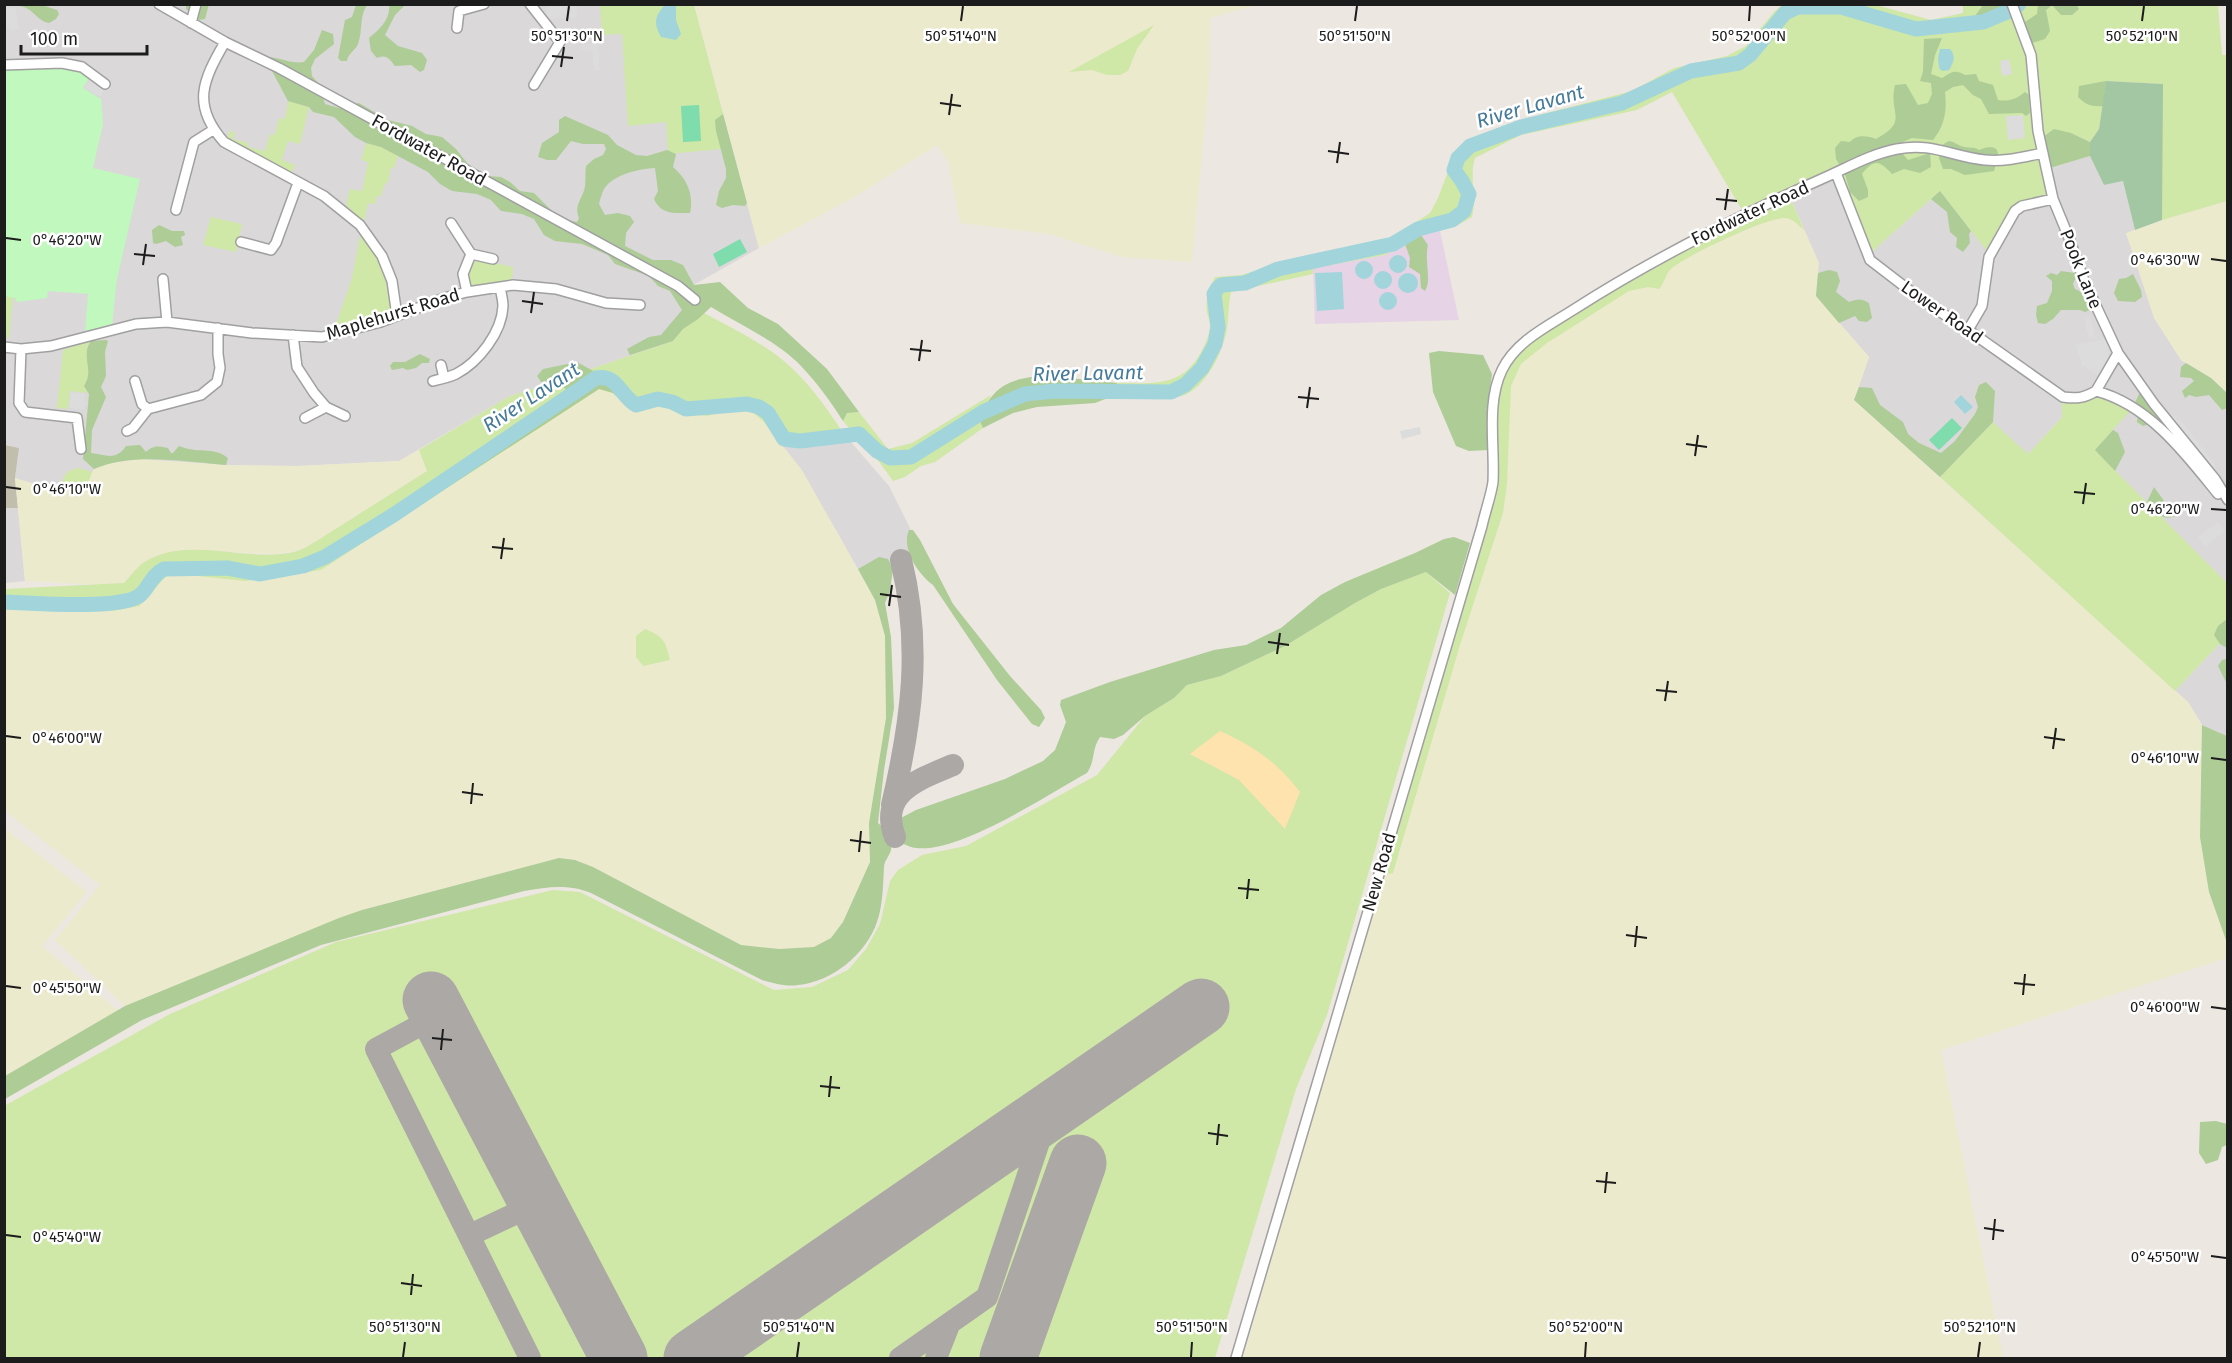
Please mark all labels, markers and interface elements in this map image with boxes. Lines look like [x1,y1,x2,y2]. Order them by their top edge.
scale bar [21,18,147,56]
text: 50°51'30"N [531,27,603,45]
text: 50°51'40"N [925,27,997,45]
text: 50°51'50"N [1319,27,1391,45]
text: 50°52'00"N [1712,27,1786,45]
text: 50°52'10"N [2106,27,2178,45]
text: 100 m [30,28,78,50]
water label: River Lavant [1473,79,1587,133]
street label: Fordwater Road [368,109,490,191]
street label: Fordwater Road [1688,176,1812,250]
street label: Pook Lane [2055,226,2107,312]
text: 0°46'20"W [32,231,102,249]
text: 0°46'30"W [2130,251,2200,269]
street label: Lower Road [1897,276,1987,348]
street label: Maplehurst Road [324,283,462,345]
water label: River Lavant [478,356,585,437]
water label: River Lavant [1032,360,1144,386]
text: 0°46'10"W [33,480,102,498]
text: 0°46'20"W [2130,500,2200,518]
text: 0°46'00"W [32,729,103,747]
text: 0°46'10"W [2131,749,2200,767]
street label: New Road [1357,830,1401,914]
text: 0°45'50"W [33,979,102,997]
text: 0°46'00"W [2130,998,2201,1016]
text: 0°45'40"W [33,1228,102,1246]
text: 0°45'50"W [2131,1248,2200,1266]
text: 50°51'30"N [369,1318,441,1336]
text: 50°51'40"N [763,1318,835,1336]
text: 50°51'50"N [1156,1318,1228,1336]
text: 50°52'00"N [1549,1318,1623,1336]
text: 50°52'10"N [1944,1318,2016,1336]

